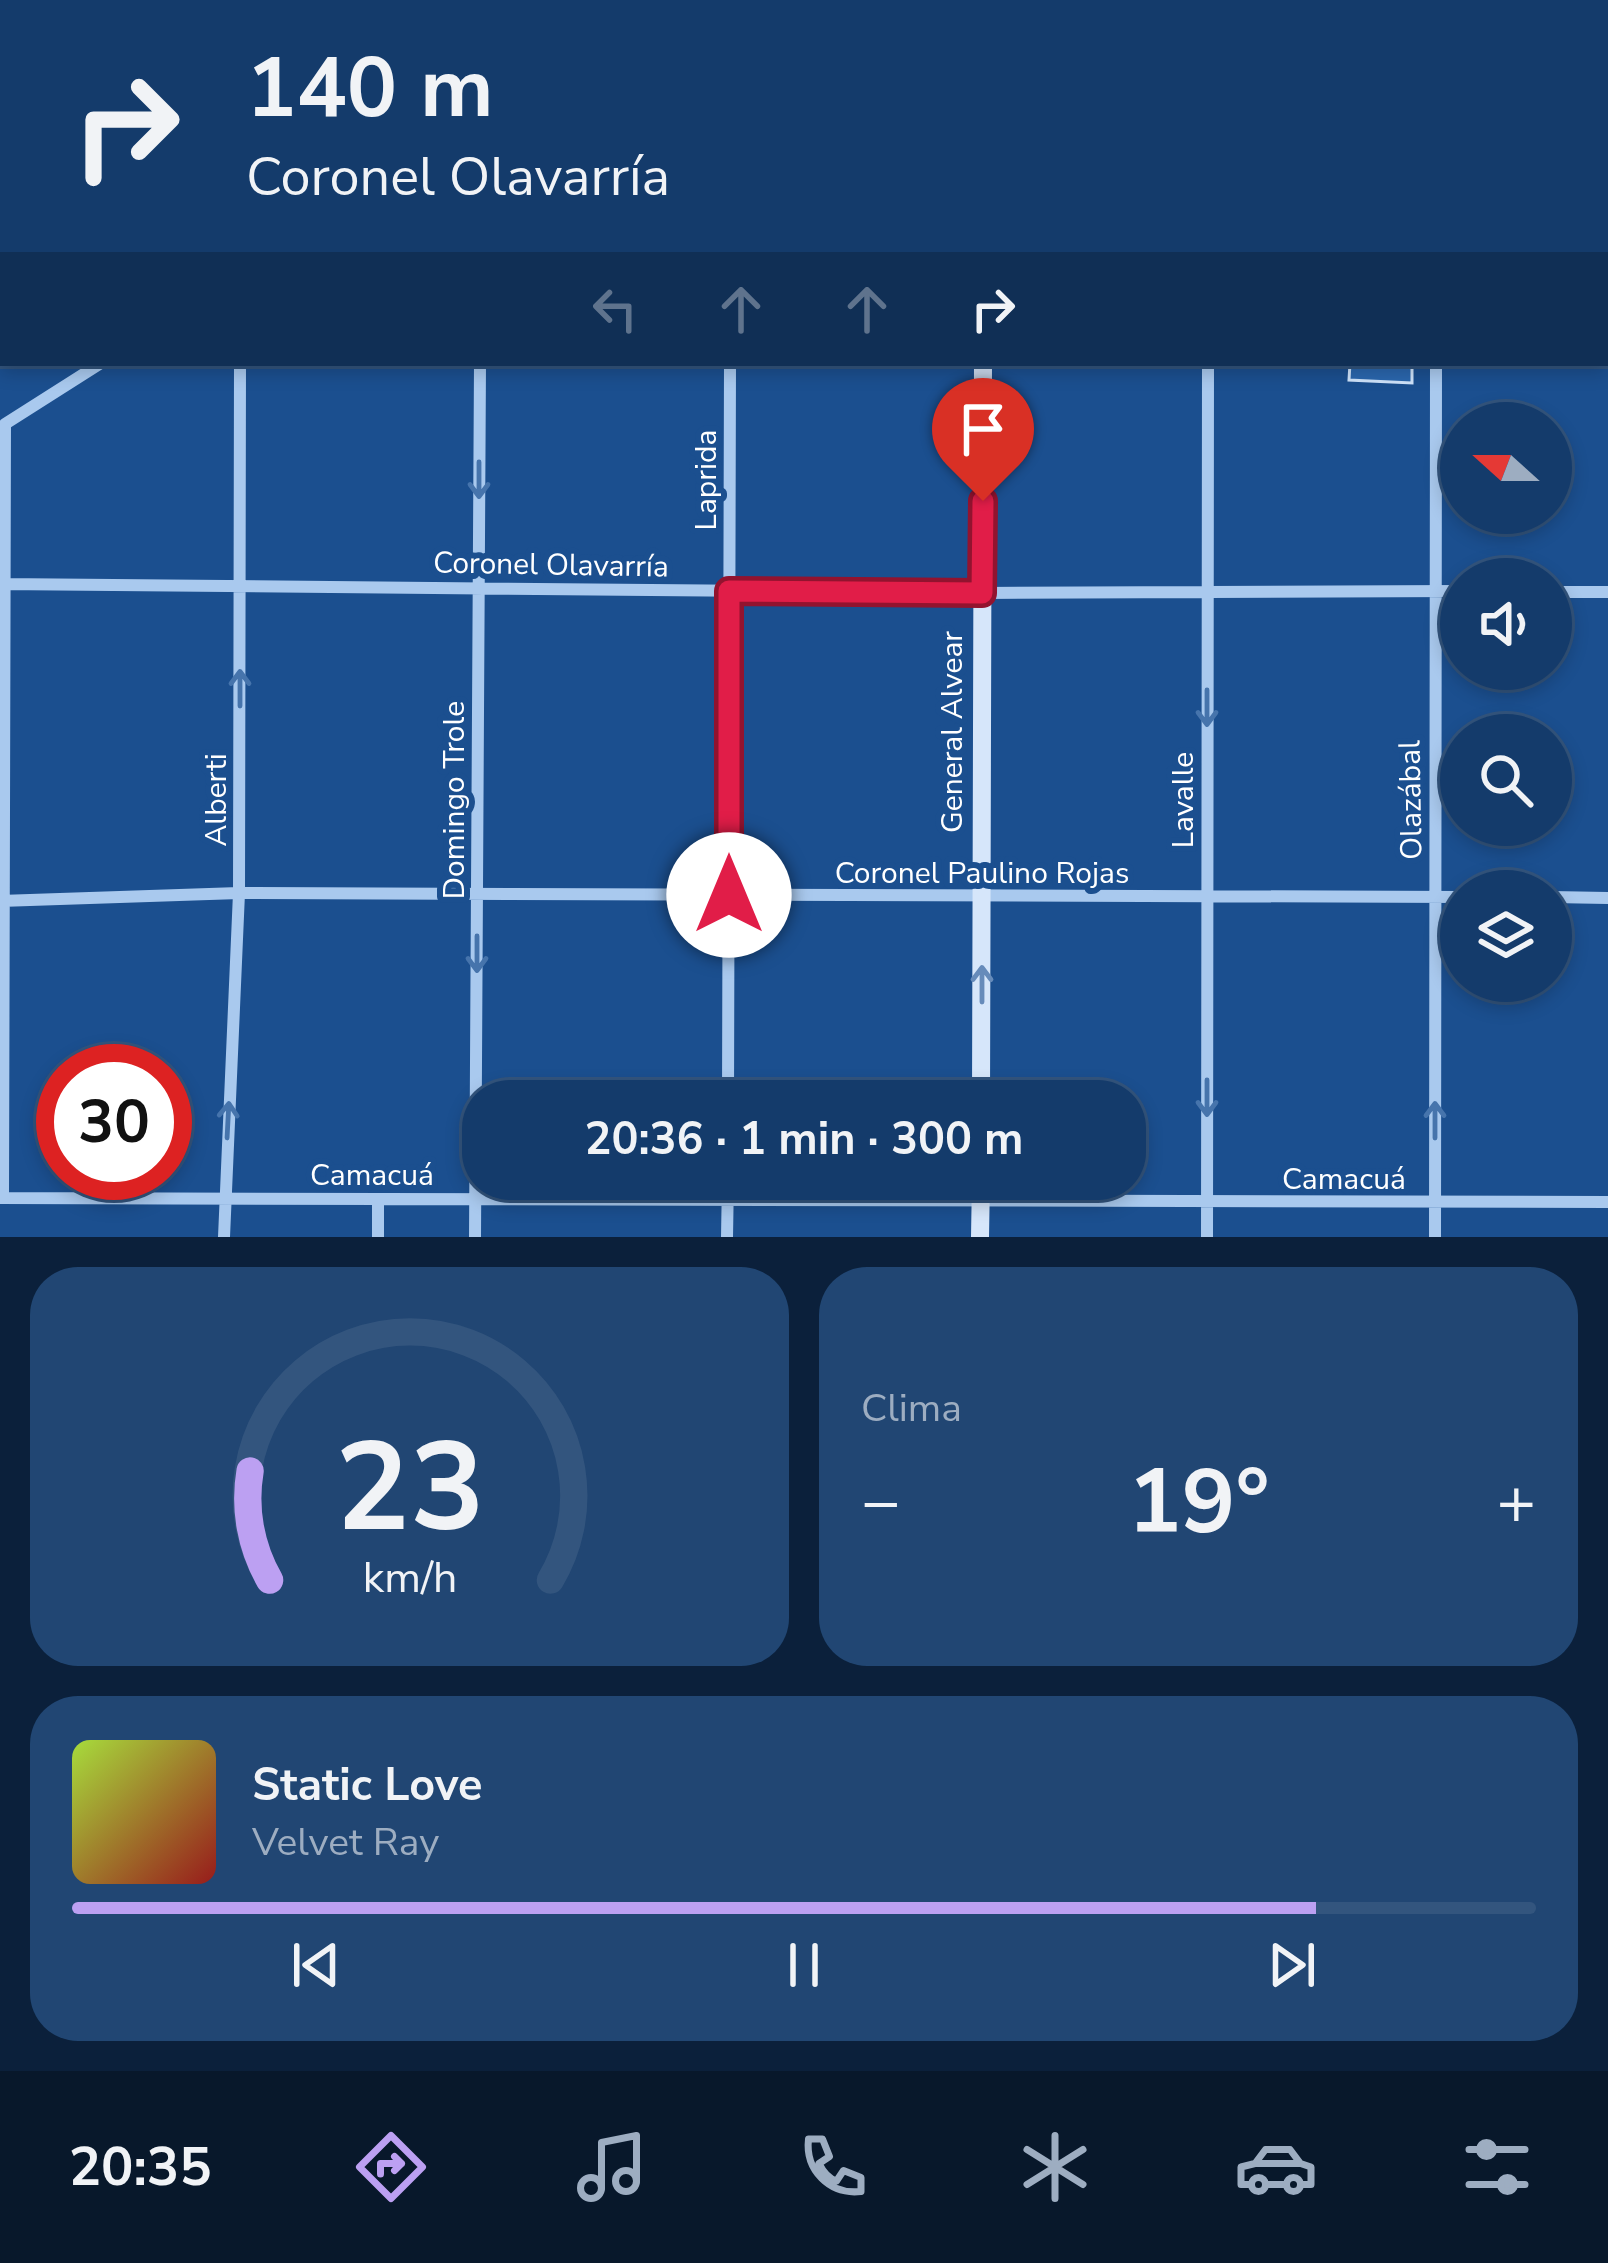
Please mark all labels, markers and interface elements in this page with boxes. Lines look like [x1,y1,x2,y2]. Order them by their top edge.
text: 140 m [246,31,494,146]
icon: right [48,48,204,204]
text: Coronel Olavarría [246,140,670,214]
icon: left [582,276,648,342]
icon: ahead [708,276,774,342]
icon: ahead [834,276,900,342]
icon: right [960,276,1026,342]
pin [932,378,1034,501]
icon: arrive [950,396,1016,462]
north arrow [1440,402,1572,534]
map controls [1440,402,1572,1002]
street label: Laprida [686,430,727,530]
one-way arrow [468,460,490,499]
street label: Coronel Olavarría [433,542,669,588]
button: sound [1440,558,1572,690]
street label: General Alvear [932,631,973,833]
one-way arrow [229,669,251,708]
one-way arrow [1196,688,1218,727]
street label: Domingo Trole [434,701,475,899]
button: search [1440,714,1572,846]
street label: Olazábal [1389,740,1433,860]
street label: Lavalle [1163,752,1204,848]
street label: Alberti [196,753,237,847]
position arrow [666,832,792,958]
street label: Coronel Paulino Rojas [835,853,1129,894]
button: layers [1440,870,1572,1002]
one-way arrow [466,934,489,973]
one-way arrow [971,965,993,1004]
speed limit sign: 30 [36,1044,192,1200]
one-way arrow [1196,1078,1218,1117]
one-way arrow [217,1101,240,1140]
one-way arrow [1424,1101,1446,1140]
text: 20:36 · 1 min · 300 m [584,1109,1024,1170]
street label: Camacuá [310,1155,434,1196]
street label: Camacuá [1282,1159,1406,1200]
text: Clima [861,1382,962,1435]
text: 23 [335,1403,484,1573]
text: 19° [1127,1441,1270,1564]
text: − [861,1457,901,1547]
text: + [1496,1457,1536,1547]
text: km/h [362,1548,457,1606]
text: Static Love [252,1755,482,1816]
text: Velvet Ray [252,1816,439,1869]
icon: previous [283,1932,349,1998]
icon: pause [771,1932,837,1998]
icon: next [1259,1932,1325,1998]
icon: directions [349,2125,433,2209]
icon: music [570,2125,654,2209]
icon: phone [791,2125,875,2209]
icon: climate [1013,2125,1097,2209]
icon: car [1234,2125,1318,2209]
icon: filters [1455,2125,1539,2209]
text: 20:35 [69,2130,212,2204]

